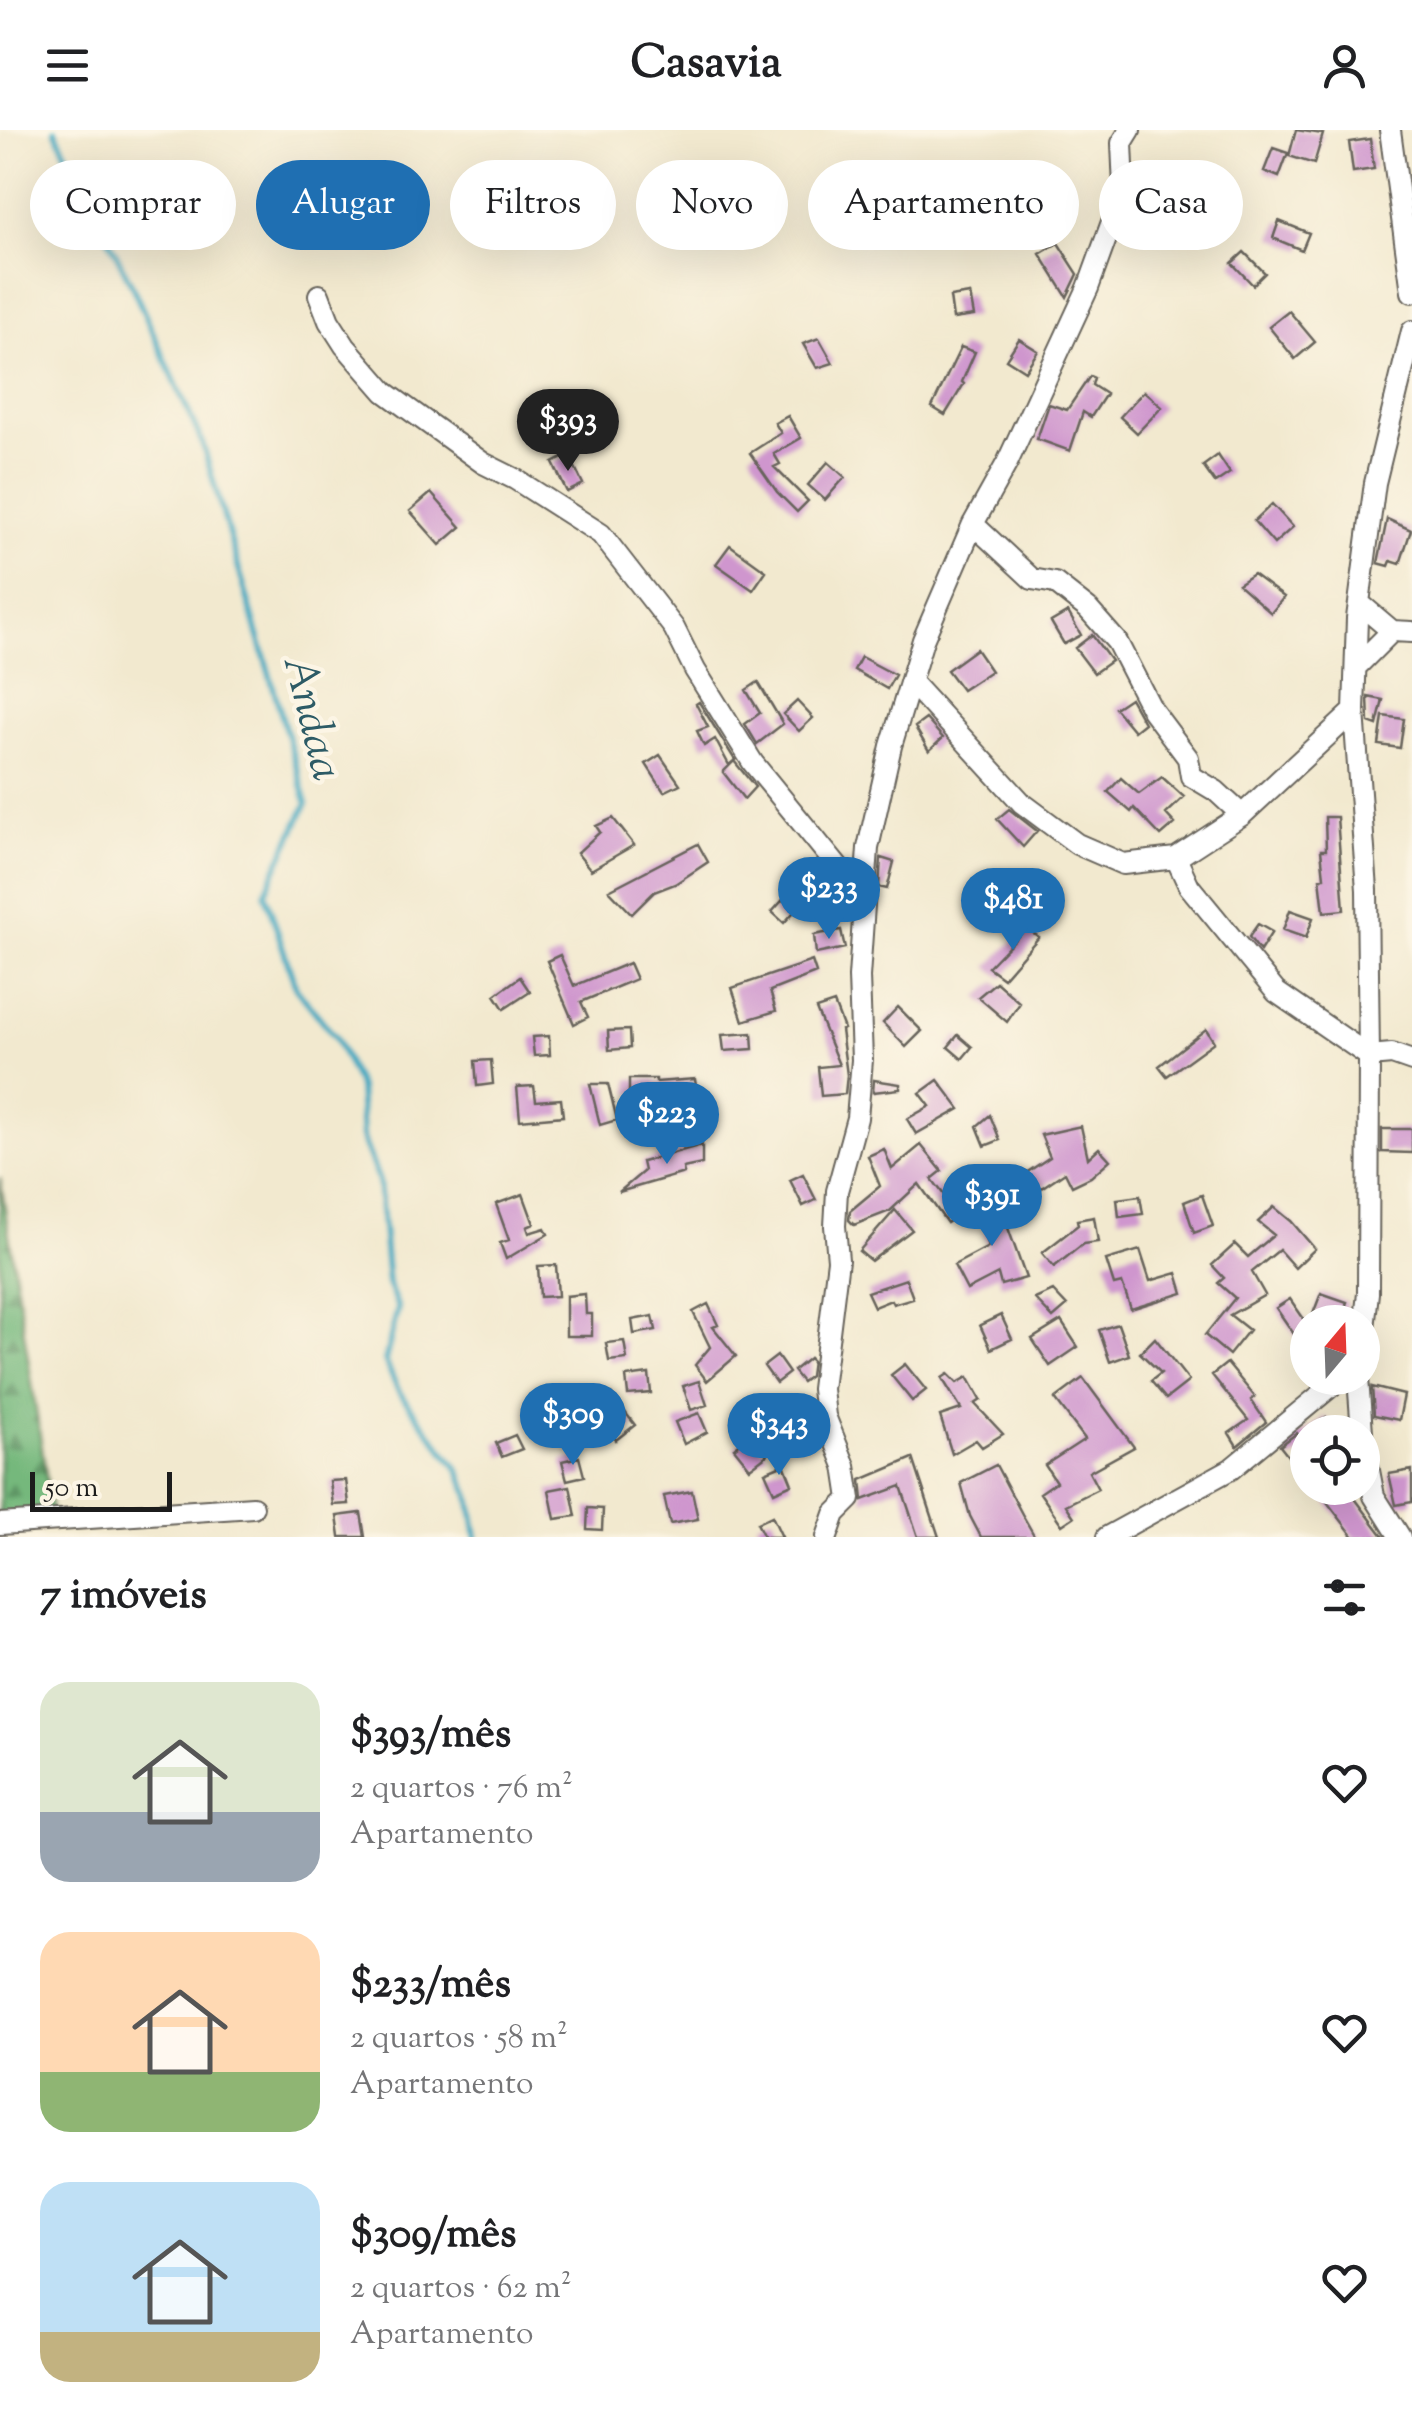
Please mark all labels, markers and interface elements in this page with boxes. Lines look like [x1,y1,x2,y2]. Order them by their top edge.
text: Casavia [630,33,782,98]
icon: menu [40,38,95,93]
icon: person [1317,38,1372,93]
chip: Comprar [30,160,236,250]
chip: Alugar [256,160,430,250]
chip: Filtros [450,160,616,250]
chip: Novo [636,160,788,250]
chip: Apartamento [808,160,1079,250]
chip: Casa [1099,160,1243,250]
pin: $393 [509,389,627,474]
text: $393 [539,398,597,444]
water label: Andaa [263,649,357,788]
pin: $233 [770,857,888,942]
text: $233 [800,866,858,912]
pin: $481 [954,868,1072,953]
text: $481 [983,877,1043,923]
pin: $223 [608,1082,726,1167]
text: $223 [637,1091,697,1137]
pin: $391 [933,1164,1051,1249]
text: $391 [964,1173,1020,1219]
north arrow [1290,1305,1380,1395]
map controls [1290,1305,1380,1505]
pin: $309 [514,1383,632,1468]
text: $309 [542,1392,604,1438]
pin: $343 [720,1393,838,1478]
text: $343 [749,1402,809,1448]
button: locate [1290,1415,1380,1505]
scale bar [30,1467,172,1512]
text: 50 m [45,1469,99,1509]
text: 7 imóveis [40,1567,207,1627]
icon: filters [1317,1570,1372,1625]
text: $393/mês [350,1706,511,1766]
icon: home [120,1722,240,1842]
icon: heart [1317,1755,1372,1810]
text: 2 quartos · 76 m² [350,1766,573,1812]
text: Apartamento [350,1812,534,1858]
text: $233/mês [350,1956,511,2016]
icon: home [120,1972,240,2092]
icon: heart [1317,2005,1372,2060]
text: 2 quartos · 58 m² [350,2016,568,2062]
text: Apartamento [350,2062,534,2108]
text: $309/mês [350,2206,517,2266]
icon: home [120,2222,240,2342]
icon: heart [1317,2255,1372,2310]
text: 2 quartos · 62 m² [350,2266,571,2312]
text: Apartamento [350,2312,534,2358]

